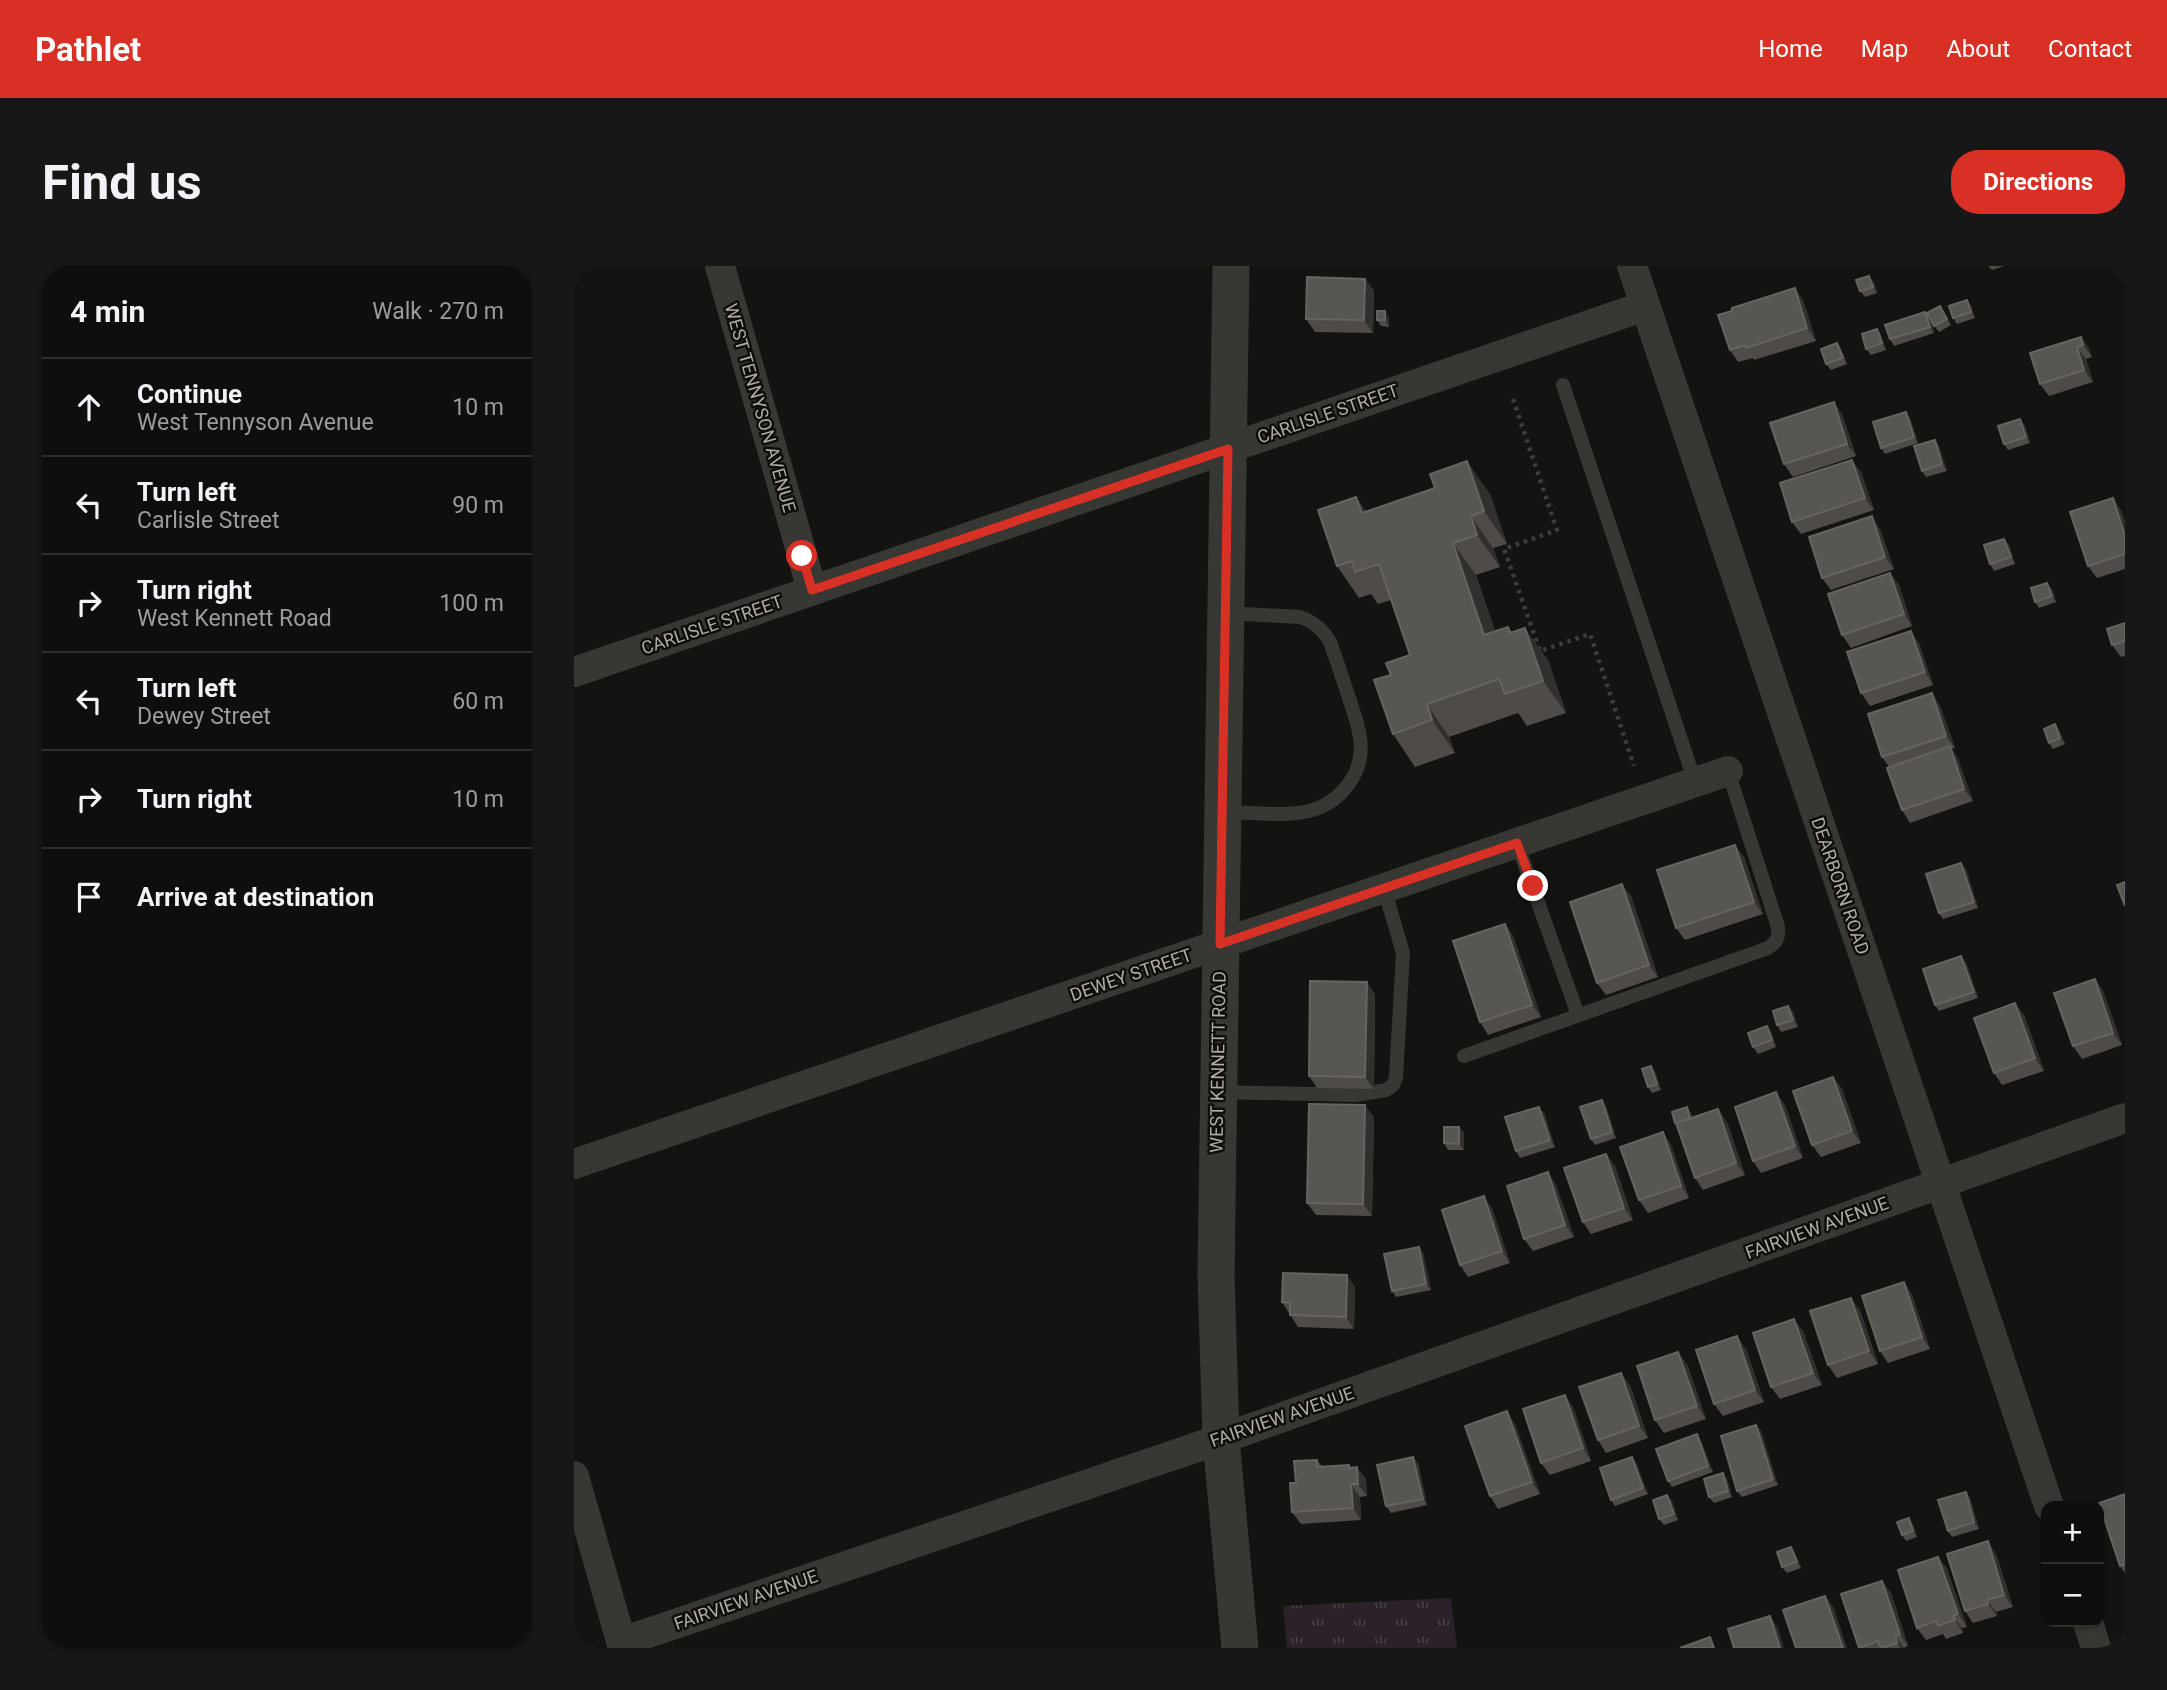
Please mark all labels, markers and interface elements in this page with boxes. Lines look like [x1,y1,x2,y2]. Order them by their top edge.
text: Pathlet [35,30,141,69]
text: Home [1758,35,1823,63]
text: Map [1861,35,1908,63]
text: About [1946,35,2010,63]
text: Contact [2048,35,2132,63]
button: Directions [1951,150,2125,214]
text: Find us [42,154,202,211]
text: 4 min [70,294,145,329]
text: Walk · 270 m [372,298,504,325]
street label: WEST TENNYSON AVENUE [721,301,800,515]
text: Continue [137,379,242,409]
street label: CARLISLE STREET [1254,379,1402,448]
icon: ahead [70,388,108,426]
text: 10 m [452,394,504,421]
text: West Tennyson Avenue [137,409,374,436]
text: Turn left [137,477,236,507]
icon: left [70,486,108,524]
text: 90 m [452,492,504,519]
text: Carlisle Street [137,507,280,534]
route start [786,540,817,571]
text: Turn right [137,575,252,605]
icon: right [70,584,108,622]
text: 100 m [439,590,504,617]
street label: CARLISLE STREET [638,590,786,659]
text: West Kennett Road [137,605,332,632]
text: Turn left [137,673,236,703]
icon: left [70,682,108,720]
text: 60 m [452,688,504,715]
text: Dewey Street [137,703,271,730]
icon: right [70,780,108,818]
text: Turn right [137,784,252,814]
text: 10 m [452,786,504,813]
street label: DEARBORN ROAD [1807,814,1874,957]
route end [1517,870,1548,901]
icon: arrive [70,878,108,916]
text: Arrive at destination [137,882,374,912]
street label: DEWEY STREET [1067,944,1195,1005]
street label: WEST KENNETT ROAD [1205,971,1230,1153]
street label: FAIRVIEW AVENUE [1743,1192,1891,1263]
street label: FAIRVIEW AVENUE [1207,1382,1356,1451]
map controls [2041,1501,2104,1627]
button: + [2041,1501,2104,1564]
button: − [2041,1564,2104,1627]
street label: FAIRVIEW AVENUE [671,1565,820,1634]

